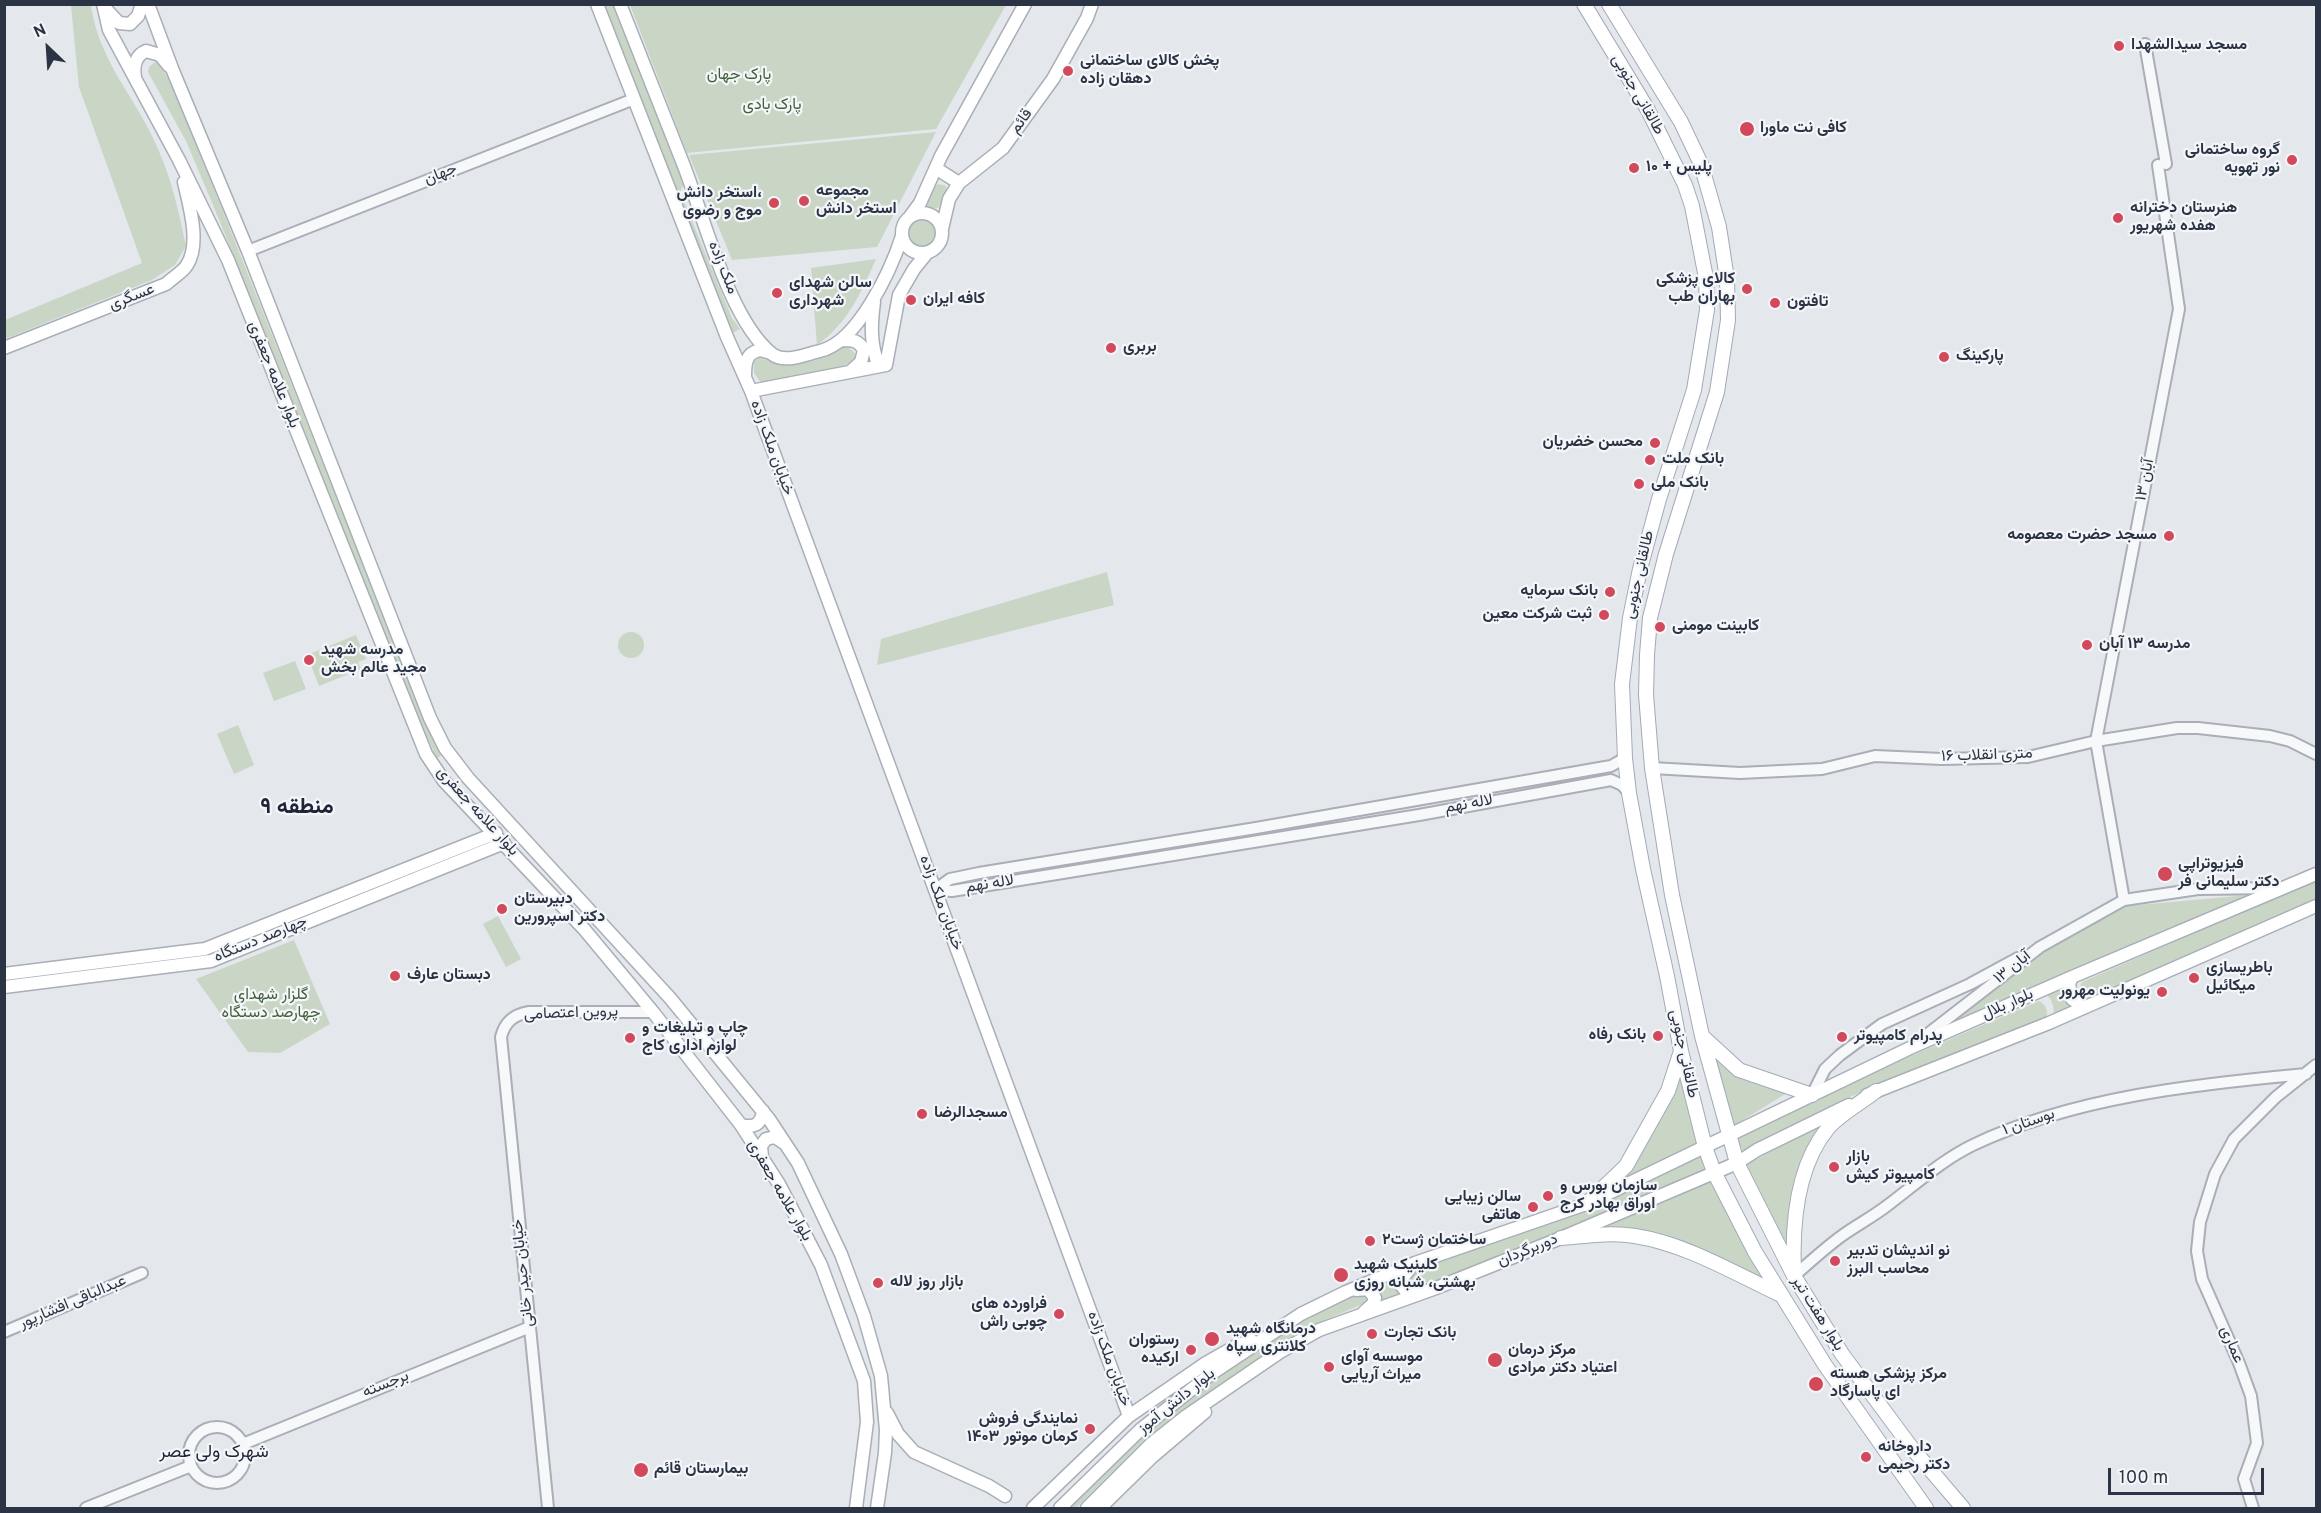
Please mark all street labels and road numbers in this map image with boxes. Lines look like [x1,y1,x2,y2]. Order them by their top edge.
street label: طالقانی جنوبی [1606,51,1668,139]
street label: قائم [1006,106,1038,138]
street label: جهان [422,160,460,190]
street label: ملک زاده [703,239,741,297]
street label: عسگری [106,280,158,316]
street label: بلوار علامه جعفری [243,319,303,431]
street label: خیابان ملک زاده [745,398,797,498]
street label: ۱۳ آبان [2133,457,2159,503]
street label: طالقانی جنوبی [1621,529,1659,621]
street label: ۱۶ متری انقلاب [1941,745,2033,767]
street label: بلوار علامه جعفری [432,763,522,861]
street label: لاله نهم [1443,791,1495,819]
street label: خیابان ملک زاده [914,853,966,953]
street label: لاله نهم [965,872,1015,898]
street label: چهارصد دستگاه [212,913,310,967]
street label: ۱۳ آبان [1990,947,2036,989]
street label: بلوار بلال [1979,985,2037,1025]
street label: پروین اعتصامی [524,1003,618,1025]
street label: طالقانی جنوبی [1664,1008,1702,1100]
street label: بوستان ۱ [2000,1105,2058,1141]
street label: بلوار علامه جعفری [742,1137,816,1245]
street label: خیابان حیدر خانی [509,1218,539,1328]
street label: دوربرگردان [1495,1230,1561,1272]
street label: عبدالباقی افشارپور [17,1272,129,1334]
street label: بلوار هفت تیر [1786,1273,1848,1355]
street label: خیابان ملک زاده [1082,1309,1134,1409]
street label: عماری [2215,1324,2247,1366]
street label: بلوار دانش آموز [1134,1365,1220,1439]
street label: برجسته [360,1367,412,1403]

